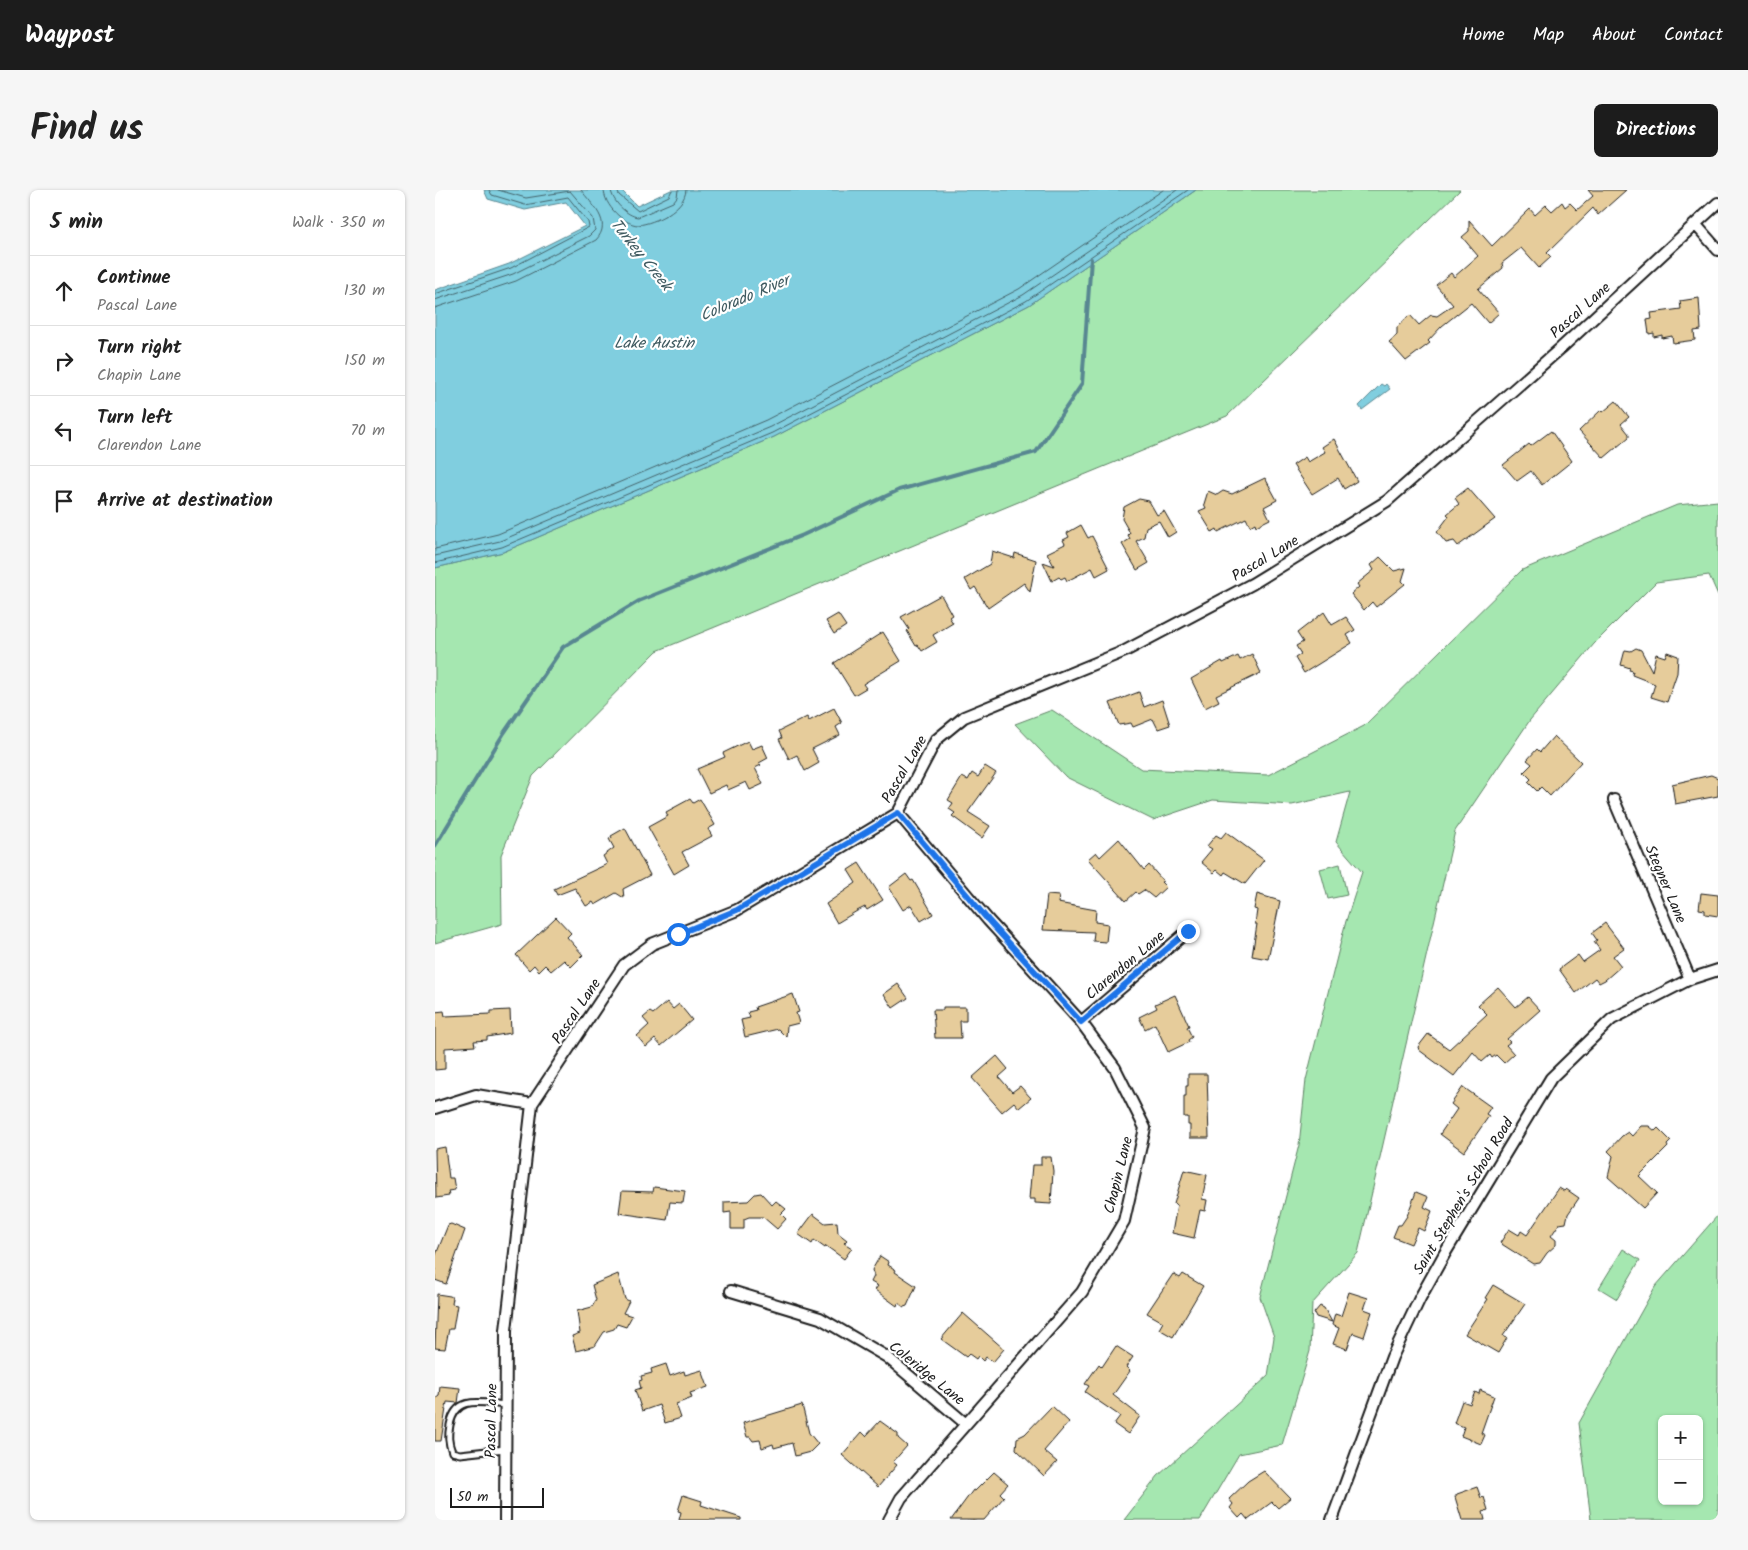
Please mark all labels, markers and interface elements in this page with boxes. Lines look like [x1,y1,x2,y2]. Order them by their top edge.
text: Waypost [25,16,114,55]
text: Home [1462,21,1505,50]
text: Map [1533,21,1564,50]
text: About [1592,21,1636,50]
text: Contact [1664,21,1723,50]
text: Find us [30,102,143,158]
button: Directions [1594,104,1718,157]
text: 5 min [50,206,103,239]
text: Walk · 350 m [292,210,385,235]
water label: Turkey Creek [604,213,679,299]
text: Continue [97,263,170,293]
water label: Colorado River [696,267,797,328]
icon: ahead [50,277,78,305]
street label: Pascal Lane [1545,277,1617,345]
text: 130 m [344,278,385,303]
text: Pascal Lane [97,293,177,318]
water label: Lake Austin [614,331,696,356]
text: Turn right [97,333,182,363]
icon: right [50,347,78,375]
text: 150 m [344,348,385,373]
text: Chapin Lane [97,363,181,388]
text: Turn left [97,403,172,433]
icon: left [50,417,78,445]
text: 70 m [350,418,385,443]
text: Clarendon Lane [97,433,201,458]
text: Arrive at destination [97,486,273,516]
icon: arrive [50,487,78,515]
street label: Pascal Lane [1227,529,1304,588]
street label: Pascal Lane [876,731,934,808]
street label: Stegner Lane [1638,841,1693,928]
route end [1177,920,1200,943]
route start [667,923,690,946]
street label: Clarendon Lane [1081,925,1171,1006]
street label: Pascal Lane [546,974,608,1049]
street label: Saint Stephen's School Road [1407,1113,1521,1280]
street label: Chapin Lane [1098,1134,1140,1216]
street label: Coleridge Lane [883,1335,970,1412]
street label: Pascal Lane [479,1383,505,1459]
map controls [1658,1415,1703,1505]
button: + [1658,1415,1703,1460]
button: − [1658,1460,1703,1505]
scale bar [450,1485,544,1508]
text: 50 m [457,1486,488,1508]

